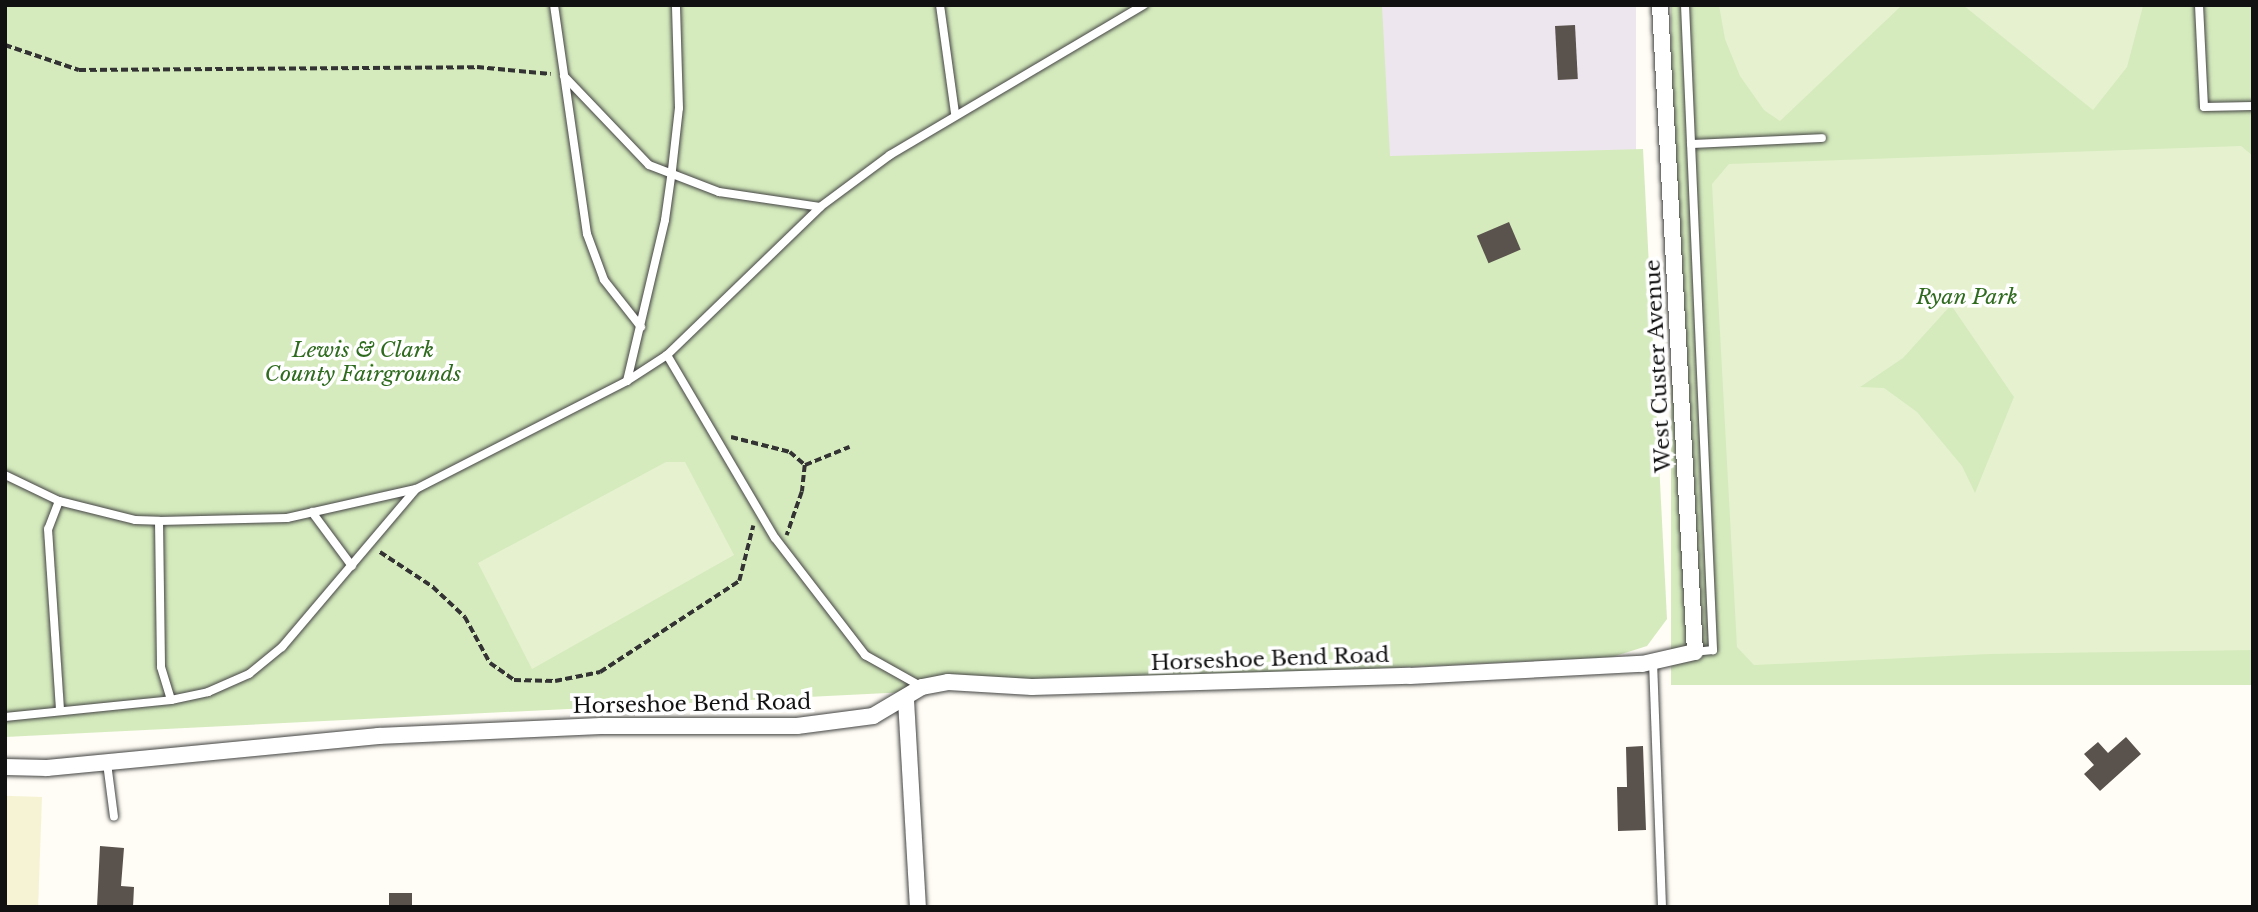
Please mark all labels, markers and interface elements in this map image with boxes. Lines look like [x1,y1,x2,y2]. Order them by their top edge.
street label: West Custer Avenue [1640,258,1676,474]
park label: Ryan Park [1916,284,2018,310]
park label: Lewis & Clark County Fairgrounds [265,337,461,387]
street label: Horseshoe Bend Road [1150,642,1390,676]
street label: Horseshoe Bend Road [572,689,812,719]

